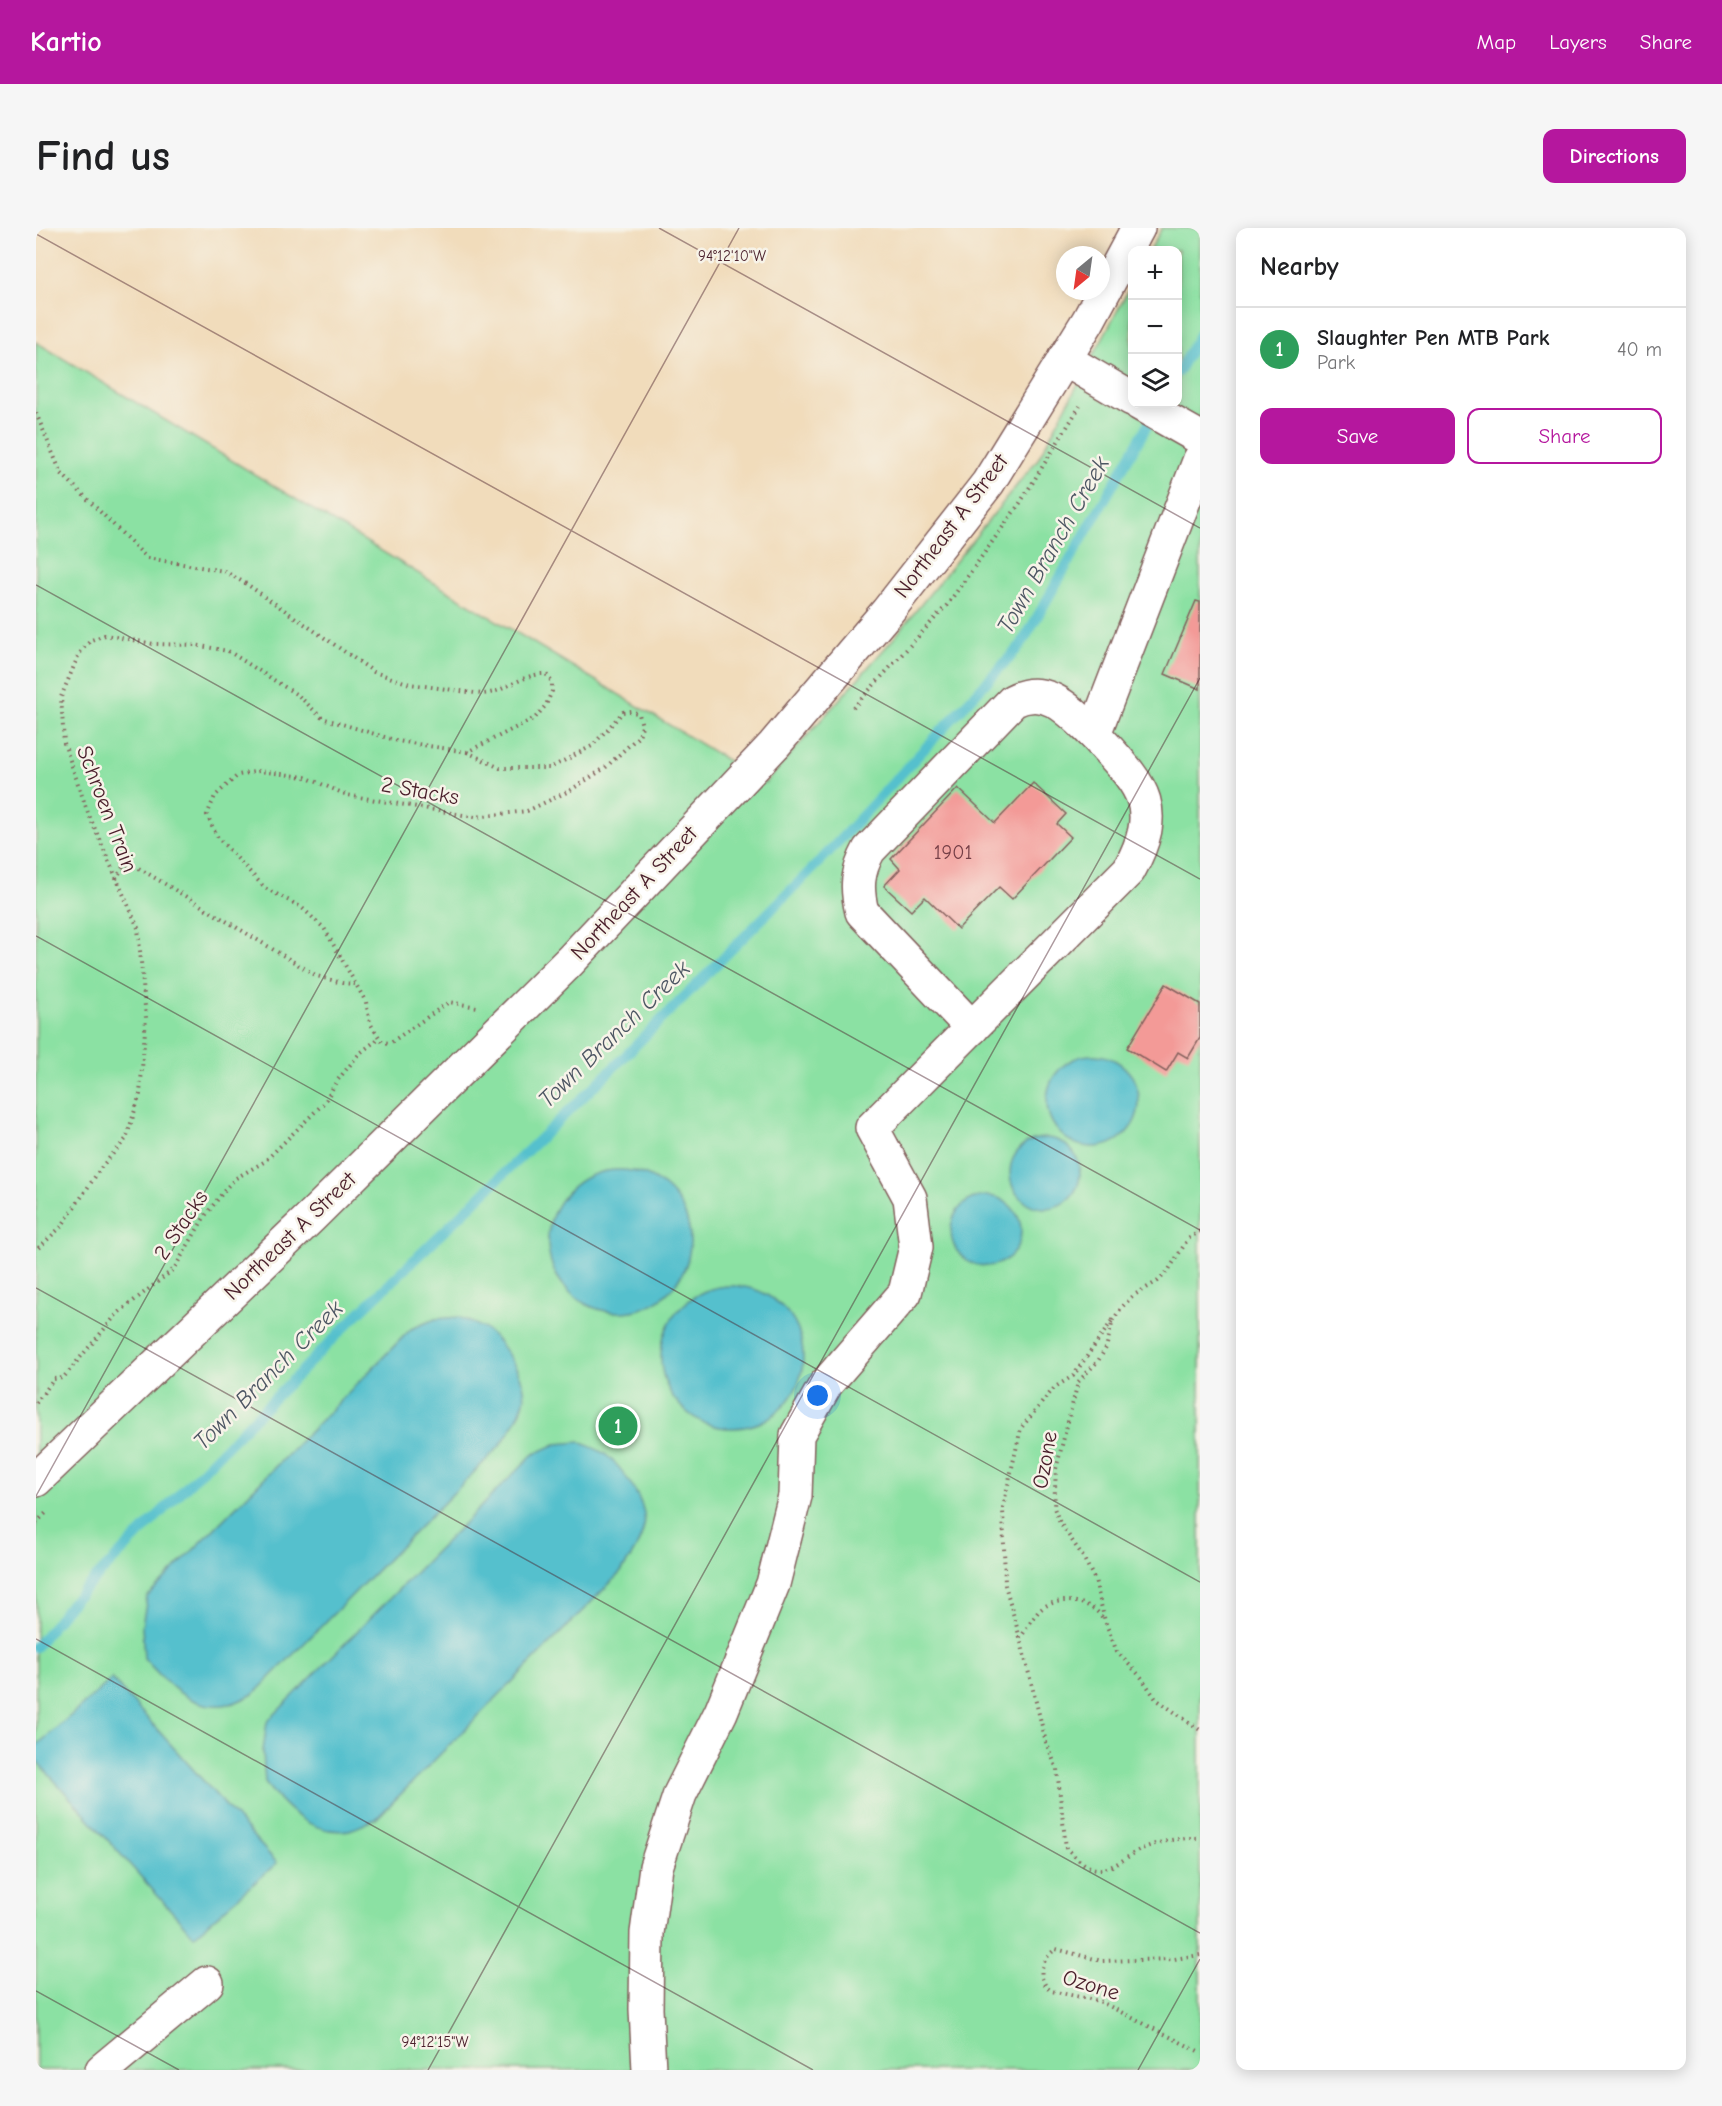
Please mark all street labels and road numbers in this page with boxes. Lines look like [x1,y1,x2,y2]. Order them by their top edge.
street label: Northeast A Street [888,448,1014,603]
street label: Schroen Train [71,742,143,876]
street label: 2 Stacks [379,771,461,811]
street label: Northeast A Street [565,820,703,965]
street label: Northeast A Street [219,1166,362,1306]
street label: 2 Stacks [148,1185,214,1265]
street label: Ozone [1027,1429,1063,1491]
street label: Ozone [1059,1964,1123,2006]

